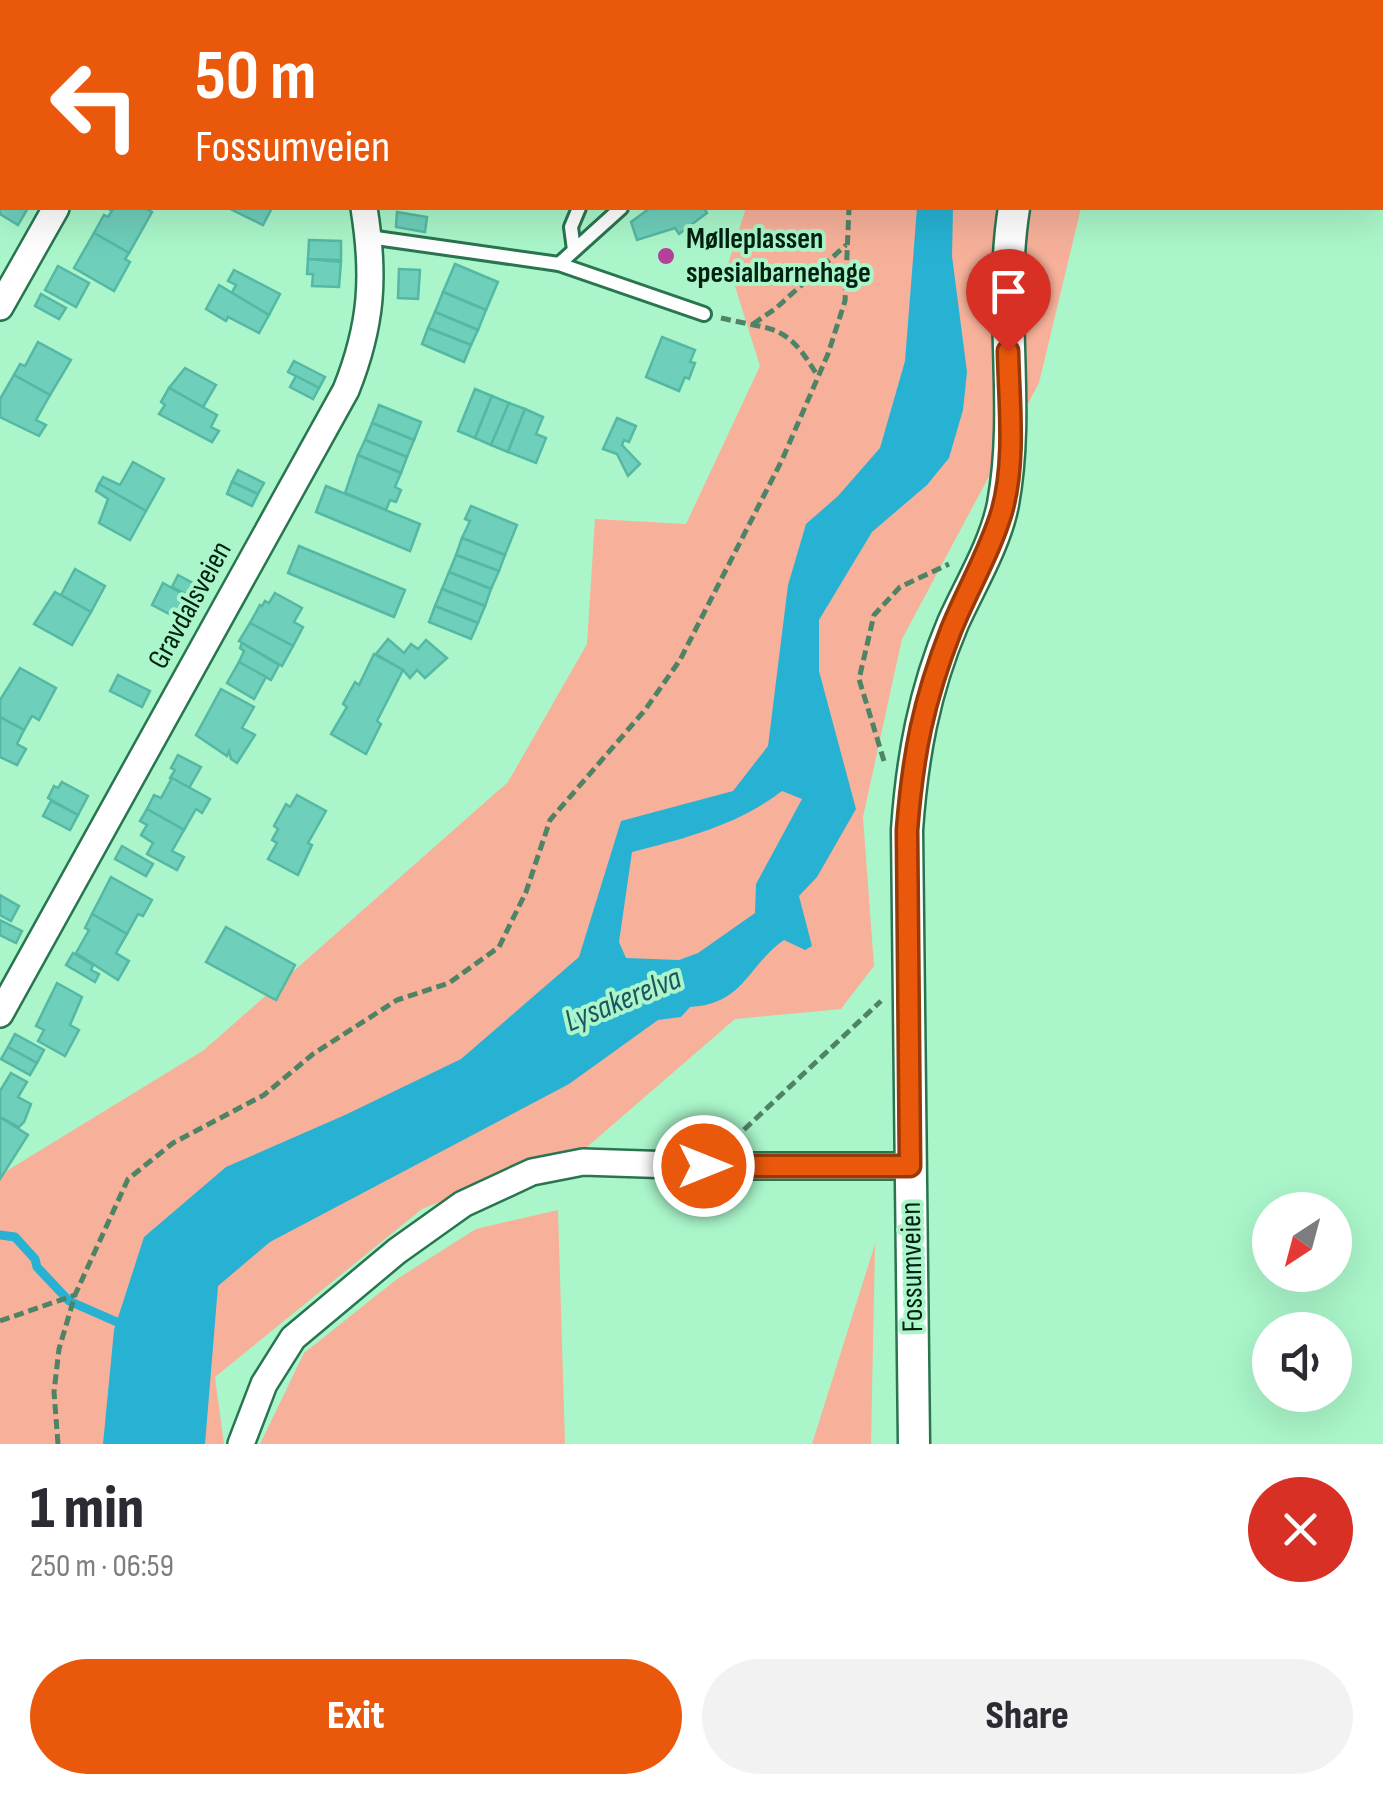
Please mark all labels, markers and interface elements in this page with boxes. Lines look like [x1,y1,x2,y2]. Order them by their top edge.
text: 50 m [195,35,316,119]
icon: left [30,40,160,170]
text: Fossumveien [195,120,390,175]
place label: Mølleplassen spesialbarnehage [686,221,871,291]
marker: Mølleplassen spesialbarnehage [655,245,677,267]
pin [966,249,1051,352]
icon: arrive [981,264,1036,319]
street label: Gravdalsveien [140,535,240,675]
water label: Lysakerelva [559,959,687,1041]
position arrow [652,1114,756,1218]
north arrow [1252,1192,1352,1292]
map controls [1252,1192,1352,1412]
street label: Fossumveien [893,1202,931,1332]
button: sound [1252,1312,1352,1412]
text: 1 min [30,1473,144,1545]
button: close [1248,1477,1353,1582]
text: 250 m · 06:59 [30,1547,174,1586]
button: Exit [30,1659,682,1774]
button: Share [702,1659,1353,1774]

